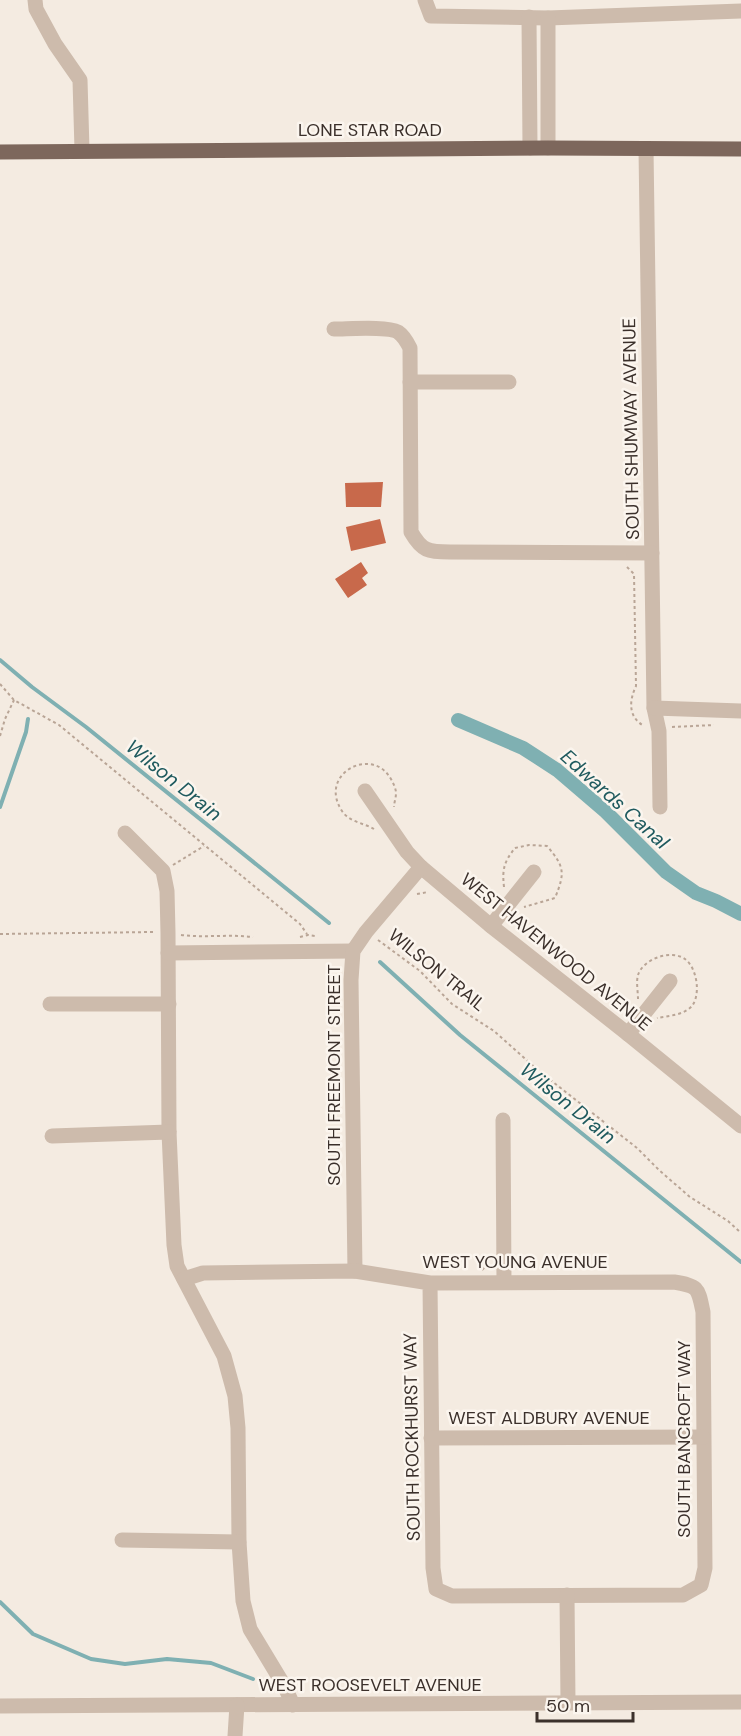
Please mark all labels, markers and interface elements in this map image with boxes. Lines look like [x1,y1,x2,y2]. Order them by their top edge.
street label: LONE STAR ROAD [298,118,442,142]
street label: SOUTH SHUMWAY AVENUE [617,318,645,540]
water label: Wilson Drain [121,733,227,827]
water label: Edwards Canal [555,743,675,855]
street label: WEST HAVENWOOD AVENUE [456,868,656,1036]
street label: WILSON TRAIL [383,923,491,1017]
street label: SOUTH FREEMONT STREET [322,964,346,1186]
water label: Wilson Drain [515,1056,621,1150]
street label: WEST YOUNG AVENUE [422,1250,608,1274]
street label: SOUTH ROCKHURST WAY [398,1332,426,1541]
street label: SOUTH BANCROFT WAY [672,1340,696,1538]
street label: WEST ALDBURY AVENUE [448,1406,650,1430]
street label: WEST ROOSEVELT AVENUE [258,1673,482,1697]
scale bar [537,1685,633,1723]
text: 50 m [546,1694,590,1718]

